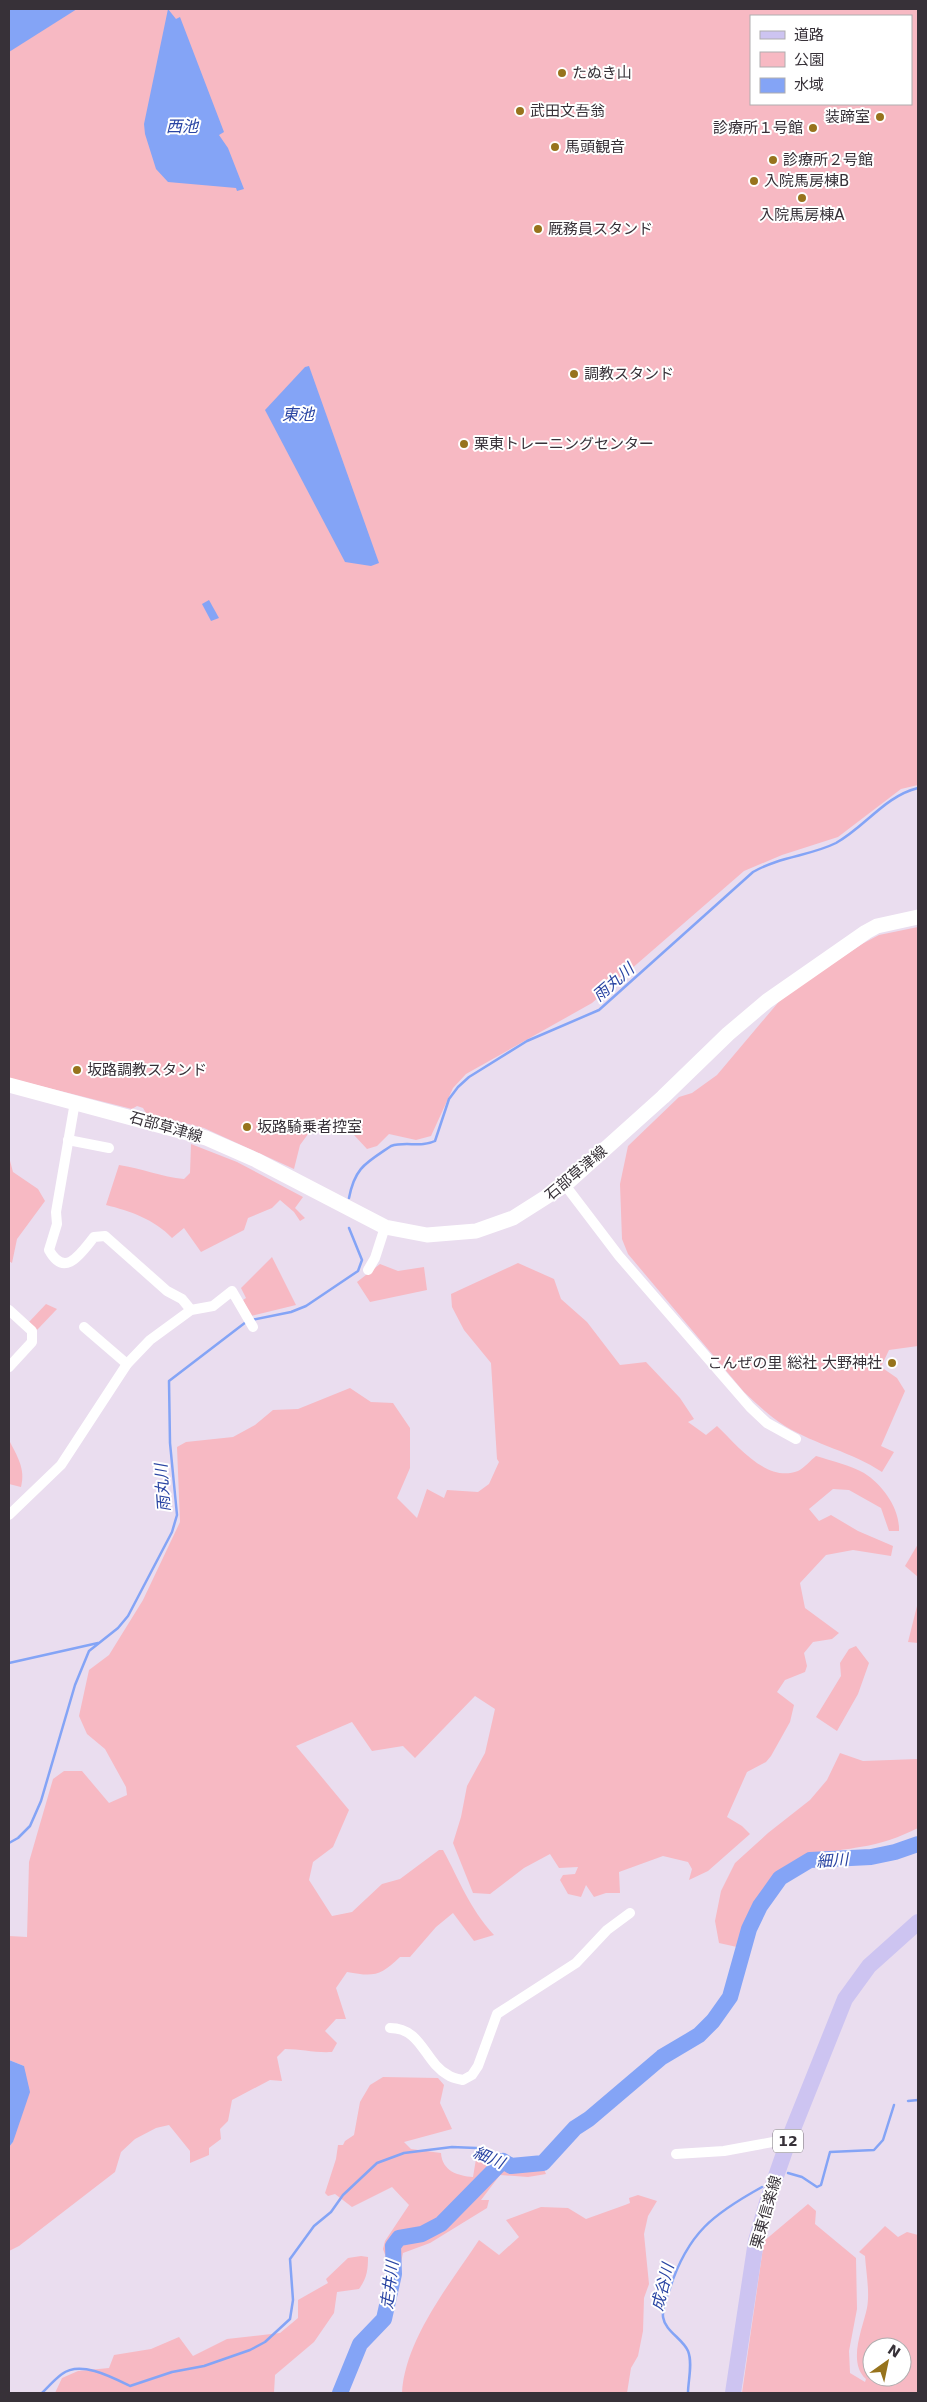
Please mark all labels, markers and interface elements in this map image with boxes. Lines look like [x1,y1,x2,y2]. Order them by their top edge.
legend [750,15,912,105]
text: 道路 [794,26,824,44]
text: 公園 [794,51,824,69]
place label: たぬき山 [572,64,632,82]
marker: たぬき山 [556,67,568,79]
text: 水域 [794,76,824,94]
place label: 武田文吾翁 [530,102,605,120]
marker: 武田文吾翁 [514,105,526,117]
place label: 装蹄室 [825,108,870,126]
marker: 装蹄室 [874,111,886,123]
water label: 西池 [166,117,200,136]
place label: 診療所１号館 [713,119,803,137]
marker: 診療所１号館 [807,122,819,134]
place label: 馬頭観音 [565,138,625,156]
marker: 馬頭観音 [549,141,561,153]
place label: 診療所２号館 [783,151,873,169]
marker: 診療所２号館 [767,154,779,166]
place label: 入院馬房棟B [764,172,849,190]
marker: 入院馬房棟B [748,175,760,187]
marker: 入院馬房棟A [796,192,808,204]
place label: 入院馬房棟A [759,206,845,224]
place label: 厩務員スタンド [548,220,653,238]
marker: 厩務員スタンド [532,223,544,235]
place label: 調教スタンド [584,365,674,383]
marker: 調教スタンド [568,368,580,380]
water label: 東池 [282,405,316,424]
place label: 栗東トレーニングセンター [474,435,654,453]
marker: 栗東トレーニングセンター [458,438,470,450]
water label: 雨丸川 [589,958,639,1005]
place label: 坂路調教スタンド [87,1061,207,1079]
marker: 坂路調教スタンド [71,1064,83,1076]
street label: 石部草津線 [127,1108,205,1146]
place label: 坂路騎乗者控室 [257,1118,362,1136]
marker: 坂路騎乗者控室 [241,1121,253,1133]
street label: 石部草津線 [541,1142,611,1204]
place label: こんぜの里 総社 大野神社 [707,1354,882,1372]
marker: こんぜの里 総社 大野神社 [886,1357,898,1369]
water label: 雨丸川 [151,1461,174,1513]
water label: 細川 [815,1850,851,1871]
road number: 12 [773,2130,803,2152]
water label: 細川 [470,2142,509,2173]
street label: 栗東信楽線 [747,2173,785,2251]
water label: 走井川 [377,2258,402,2310]
water label: 成谷川 [647,2260,678,2313]
north arrow [862,2337,912,2387]
text: N [885,2341,903,2361]

